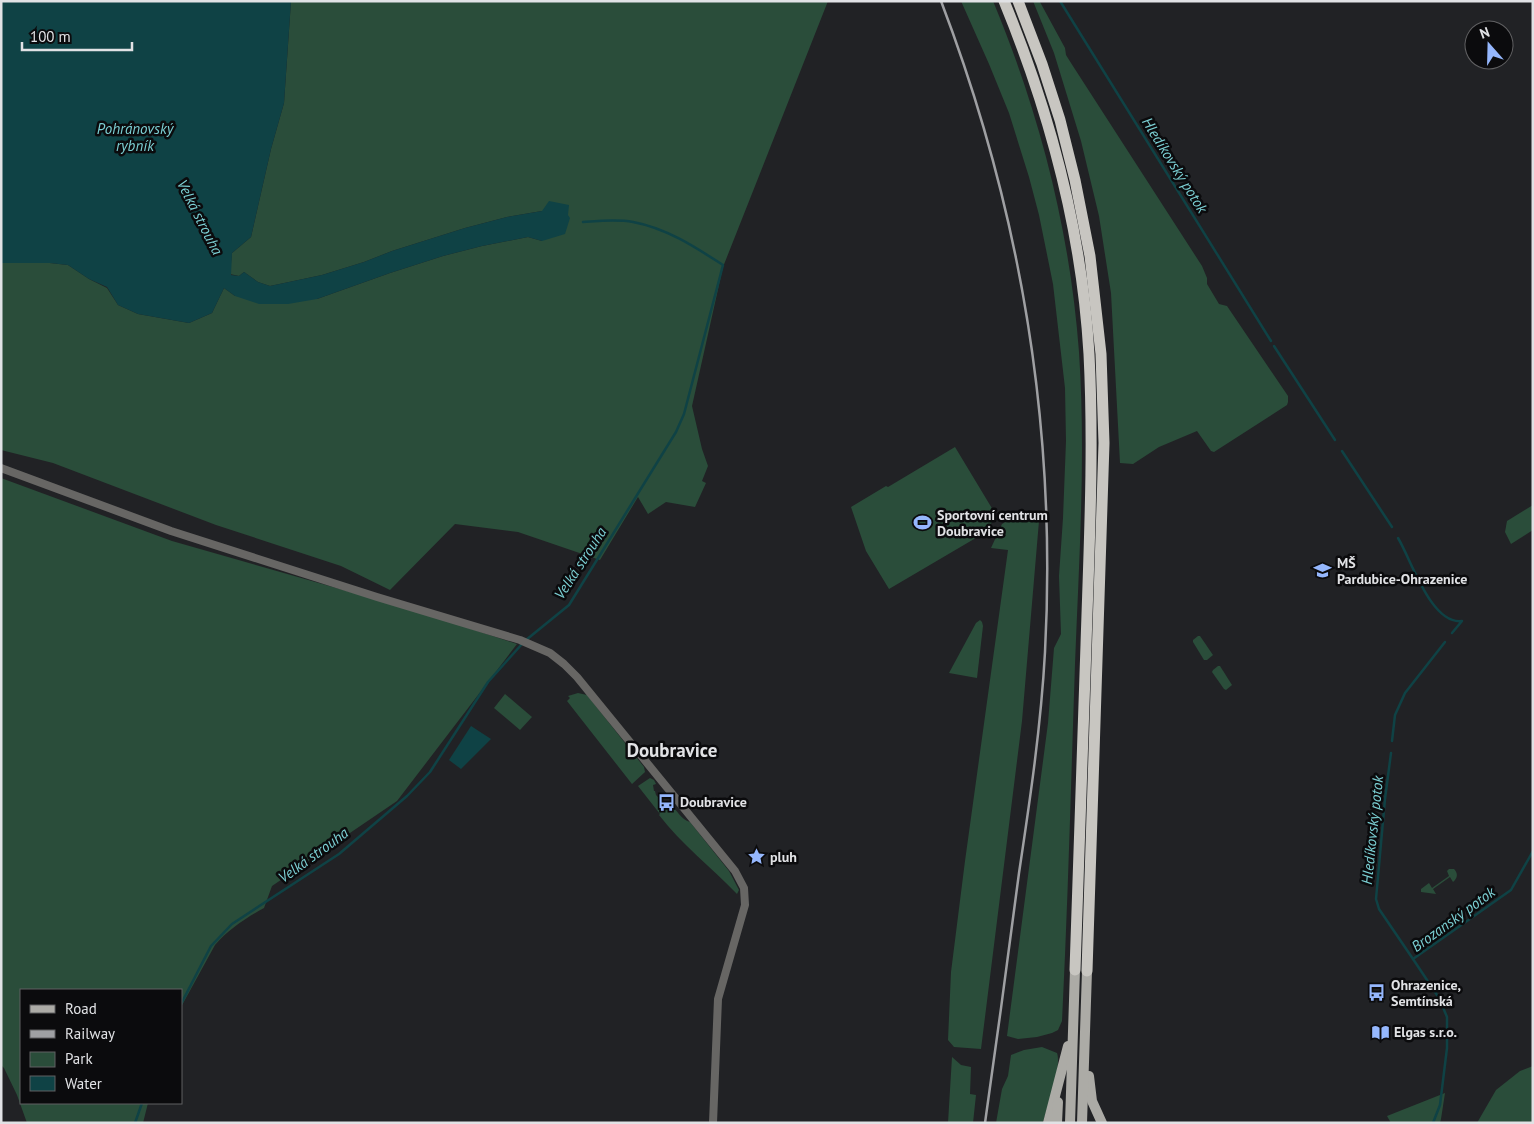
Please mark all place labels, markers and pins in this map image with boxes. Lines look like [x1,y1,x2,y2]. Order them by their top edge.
place label: Sportovní centrum Doubravice [937,506,1048,540]
sports icon: Sportovní centrum Doubravice [913,513,933,533]
place label: MŠ Pardubice-Ohrazenice [1337,554,1467,588]
school or university icon: MŠ Pardubice-Ohrazenice [1313,561,1333,581]
bus stop icon: Doubravice [656,792,676,812]
place label: Doubravice [680,793,747,811]
place icon: pluh [746,847,766,867]
place label: pluh [770,848,797,866]
place label: Ohrazenice, Semtínská [1391,976,1461,1010]
bus stop icon: Ohrazenice, Semtínská [1367,983,1387,1003]
library icon: Elgas s.r.o. [1370,1022,1390,1042]
place label: Elgas s.r.o. [1394,1023,1457,1041]

